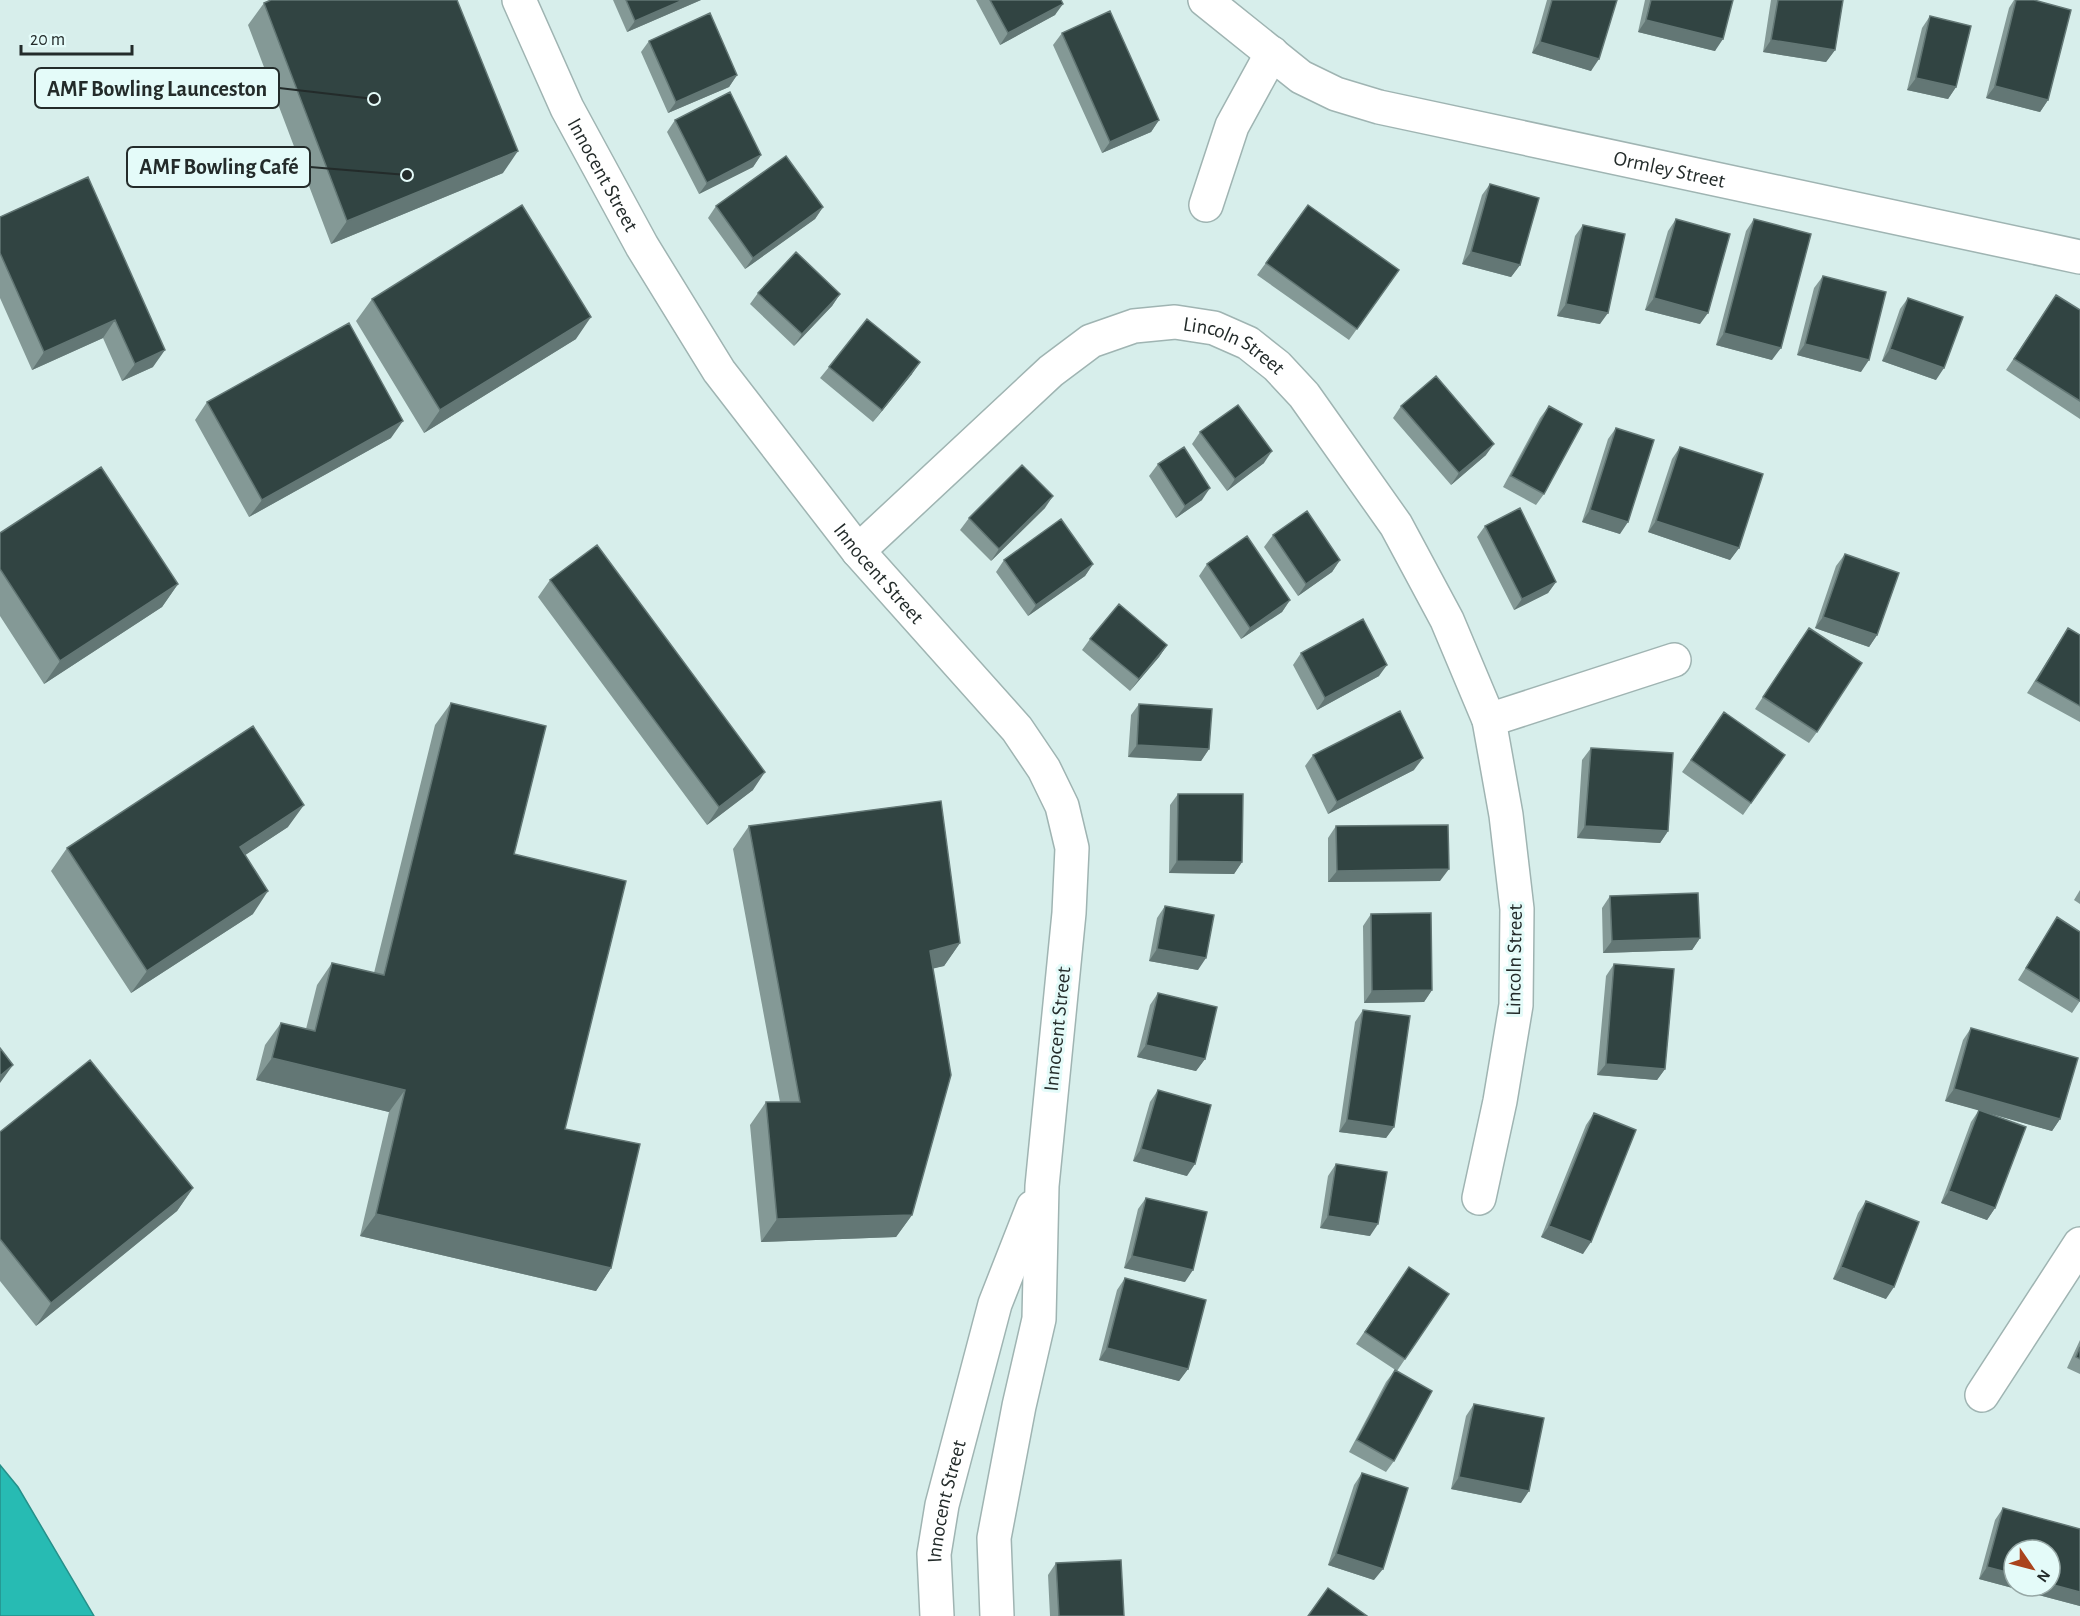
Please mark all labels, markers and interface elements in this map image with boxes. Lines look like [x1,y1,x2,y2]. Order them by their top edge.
scale bar [21,18,132,56]
text: 20 m [30,31,65,49]
callout: AMF Bowling Launceston [35,68,279,108]
text: AMF Bowling Launceston [47,78,267,100]
street label: Innocent Street [564,115,642,235]
callout: AMF Bowling Café [127,147,310,187]
street label: Ormley Street [1612,147,1728,192]
text: AMF Bowling Café [139,156,299,178]
street label: Lincoln Street [1182,313,1289,379]
street label: Innocent Street [830,519,928,628]
street label: Lincoln Street [1503,904,1526,1016]
street label: Innocent Street [1041,965,1075,1093]
street label: Innocent Street [924,1437,970,1563]
north arrow [2002,1538,2062,1598]
text: N [2034,1567,2053,1585]

